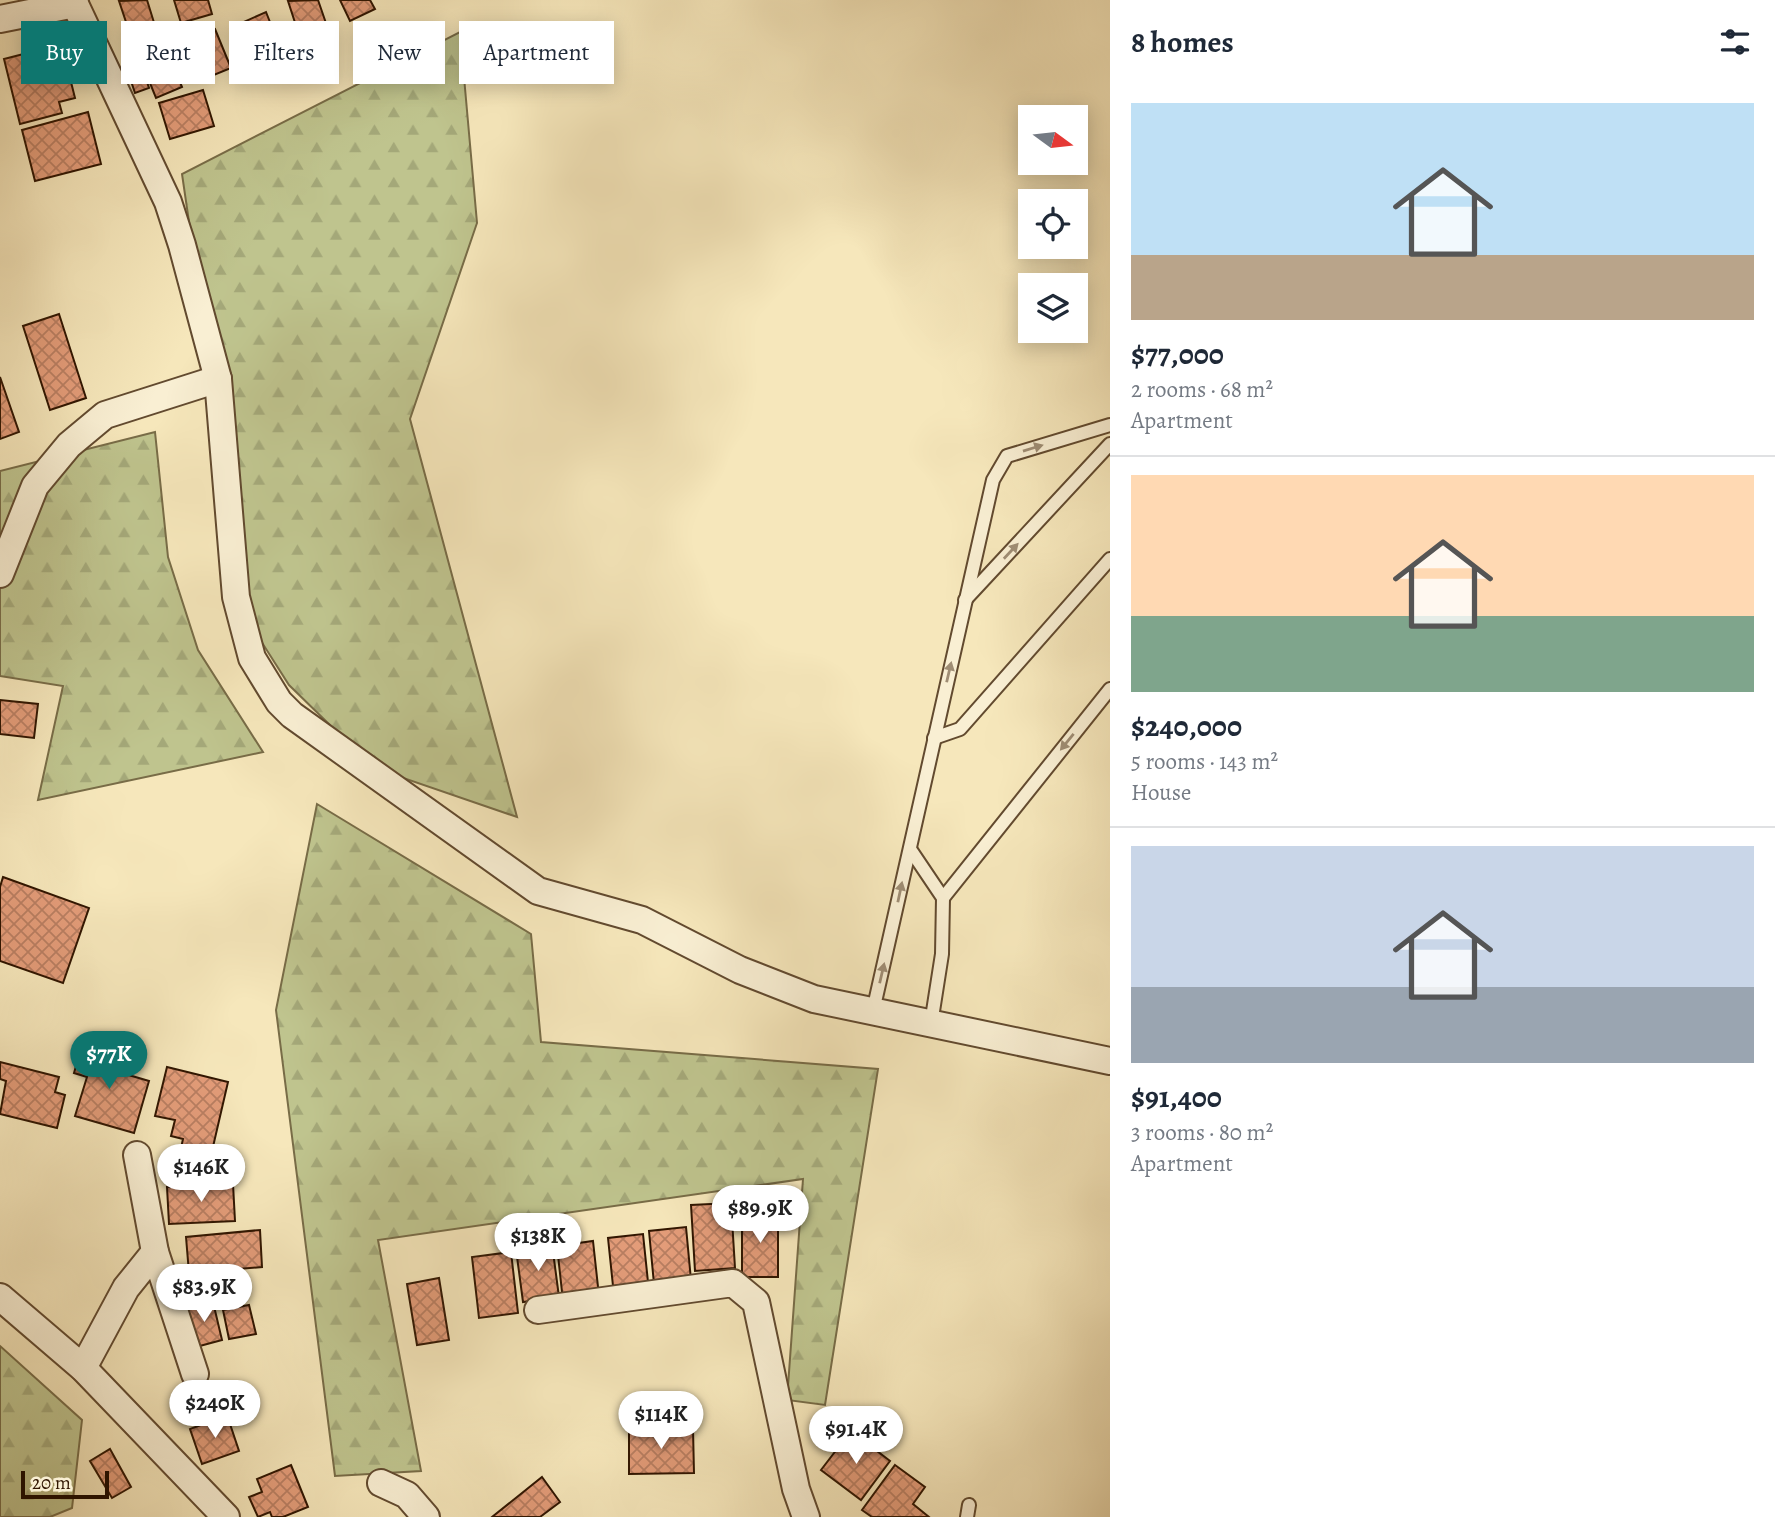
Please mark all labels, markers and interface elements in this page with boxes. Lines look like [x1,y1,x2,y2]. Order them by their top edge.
chip: Buy [21,21,107,84]
chip: Rent [121,21,215,84]
chip: Filters [229,21,339,84]
chip: New [353,21,445,84]
chip: Apartment [459,21,614,84]
text: 8 homes [1131,22,1234,62]
icon: filters [1716,23,1754,61]
north arrow [1018,105,1088,175]
map controls [1018,105,1088,343]
icon: home [1380,149,1506,275]
button: locate [1018,189,1088,259]
button: layers [1018,273,1088,343]
text: $77,000 [1131,334,1224,374]
text: 2 rooms · 68 m² [1131,374,1273,405]
text: Apartment [1131,405,1233,436]
one-way arrow [1023,443,1044,453]
icon: home [1380,521,1506,647]
one-way arrow [1003,543,1019,560]
one-way arrow [944,660,955,682]
text: $240,000 [1131,706,1242,746]
one-way arrow [1060,733,1075,751]
text: 5 rooms · 143 m² [1131,746,1278,777]
text: House [1131,777,1191,808]
one-way arrow [895,881,906,903]
icon: home [1380,892,1506,1018]
one-way arrow [877,962,888,984]
pin: $77K [68,1032,150,1091]
text: $77K [86,1038,132,1069]
text: $91,400 [1131,1077,1222,1117]
text: 3 rooms · 80 m² [1131,1117,1273,1148]
pin: $146K [152,1144,250,1204]
text: Apartment [1131,1148,1233,1179]
text: $146K [173,1151,229,1182]
pin: $89.9K [703,1186,817,1245]
text: $89.9K [728,1192,792,1223]
pin: $138K [489,1214,587,1273]
text: $138K [511,1220,566,1251]
pin: $83.9K [147,1264,261,1324]
text: $83.9K [172,1271,236,1302]
pin: $240K [166,1380,264,1440]
text: $240K [185,1387,245,1418]
pin: $114K [612,1392,710,1451]
text: $114K [634,1398,688,1429]
pin: $91.4K [799,1406,913,1466]
text: $91.4K [825,1413,887,1444]
scale bar [21,1468,108,1500]
text: 20 m [32,1470,71,1496]

